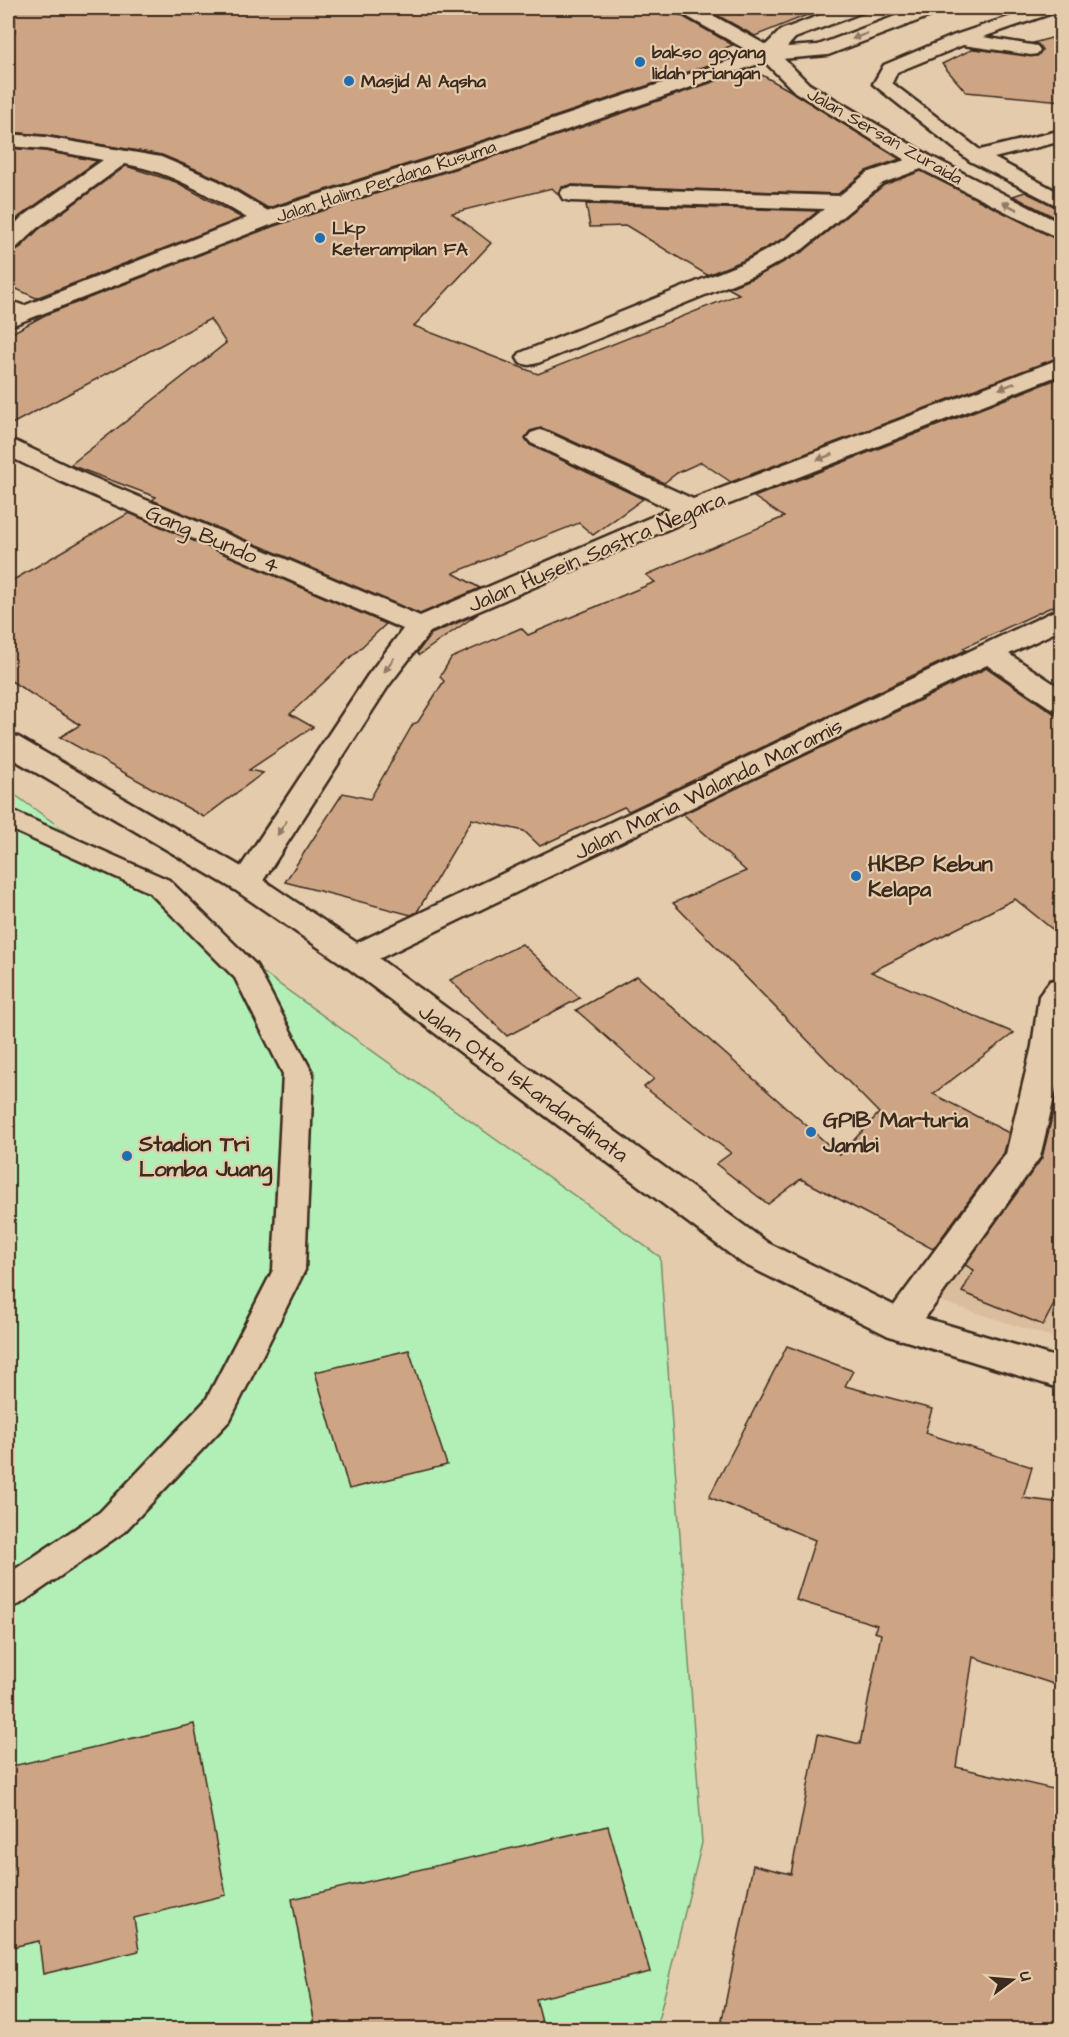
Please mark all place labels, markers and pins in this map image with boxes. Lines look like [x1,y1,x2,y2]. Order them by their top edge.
place label: bakso goyang lidah priangan [652,40,766,87]
marker: bakso goyang lidah priangan [633,55,647,69]
place label: Masjid Al Aqsha [361,69,487,94]
marker: Masjid Al Aqsha [342,74,356,88]
place label: Lkp Keterampilan FA [332,216,468,262]
marker: Lkp Keterampilan FA [313,231,327,245]
place label: HKBP Kebun Kelapa [868,849,993,905]
marker: HKBP Kebun Kelapa [849,869,863,883]
place label: GPIB Marturia Jambi [822,1105,969,1161]
marker: GPIB Marturia Jambi [804,1125,818,1139]
place label: Stadion Tri Lomba Juang [138,1129,273,1186]
marker: Stadion Tri Lomba Juang [120,1149,134,1163]

